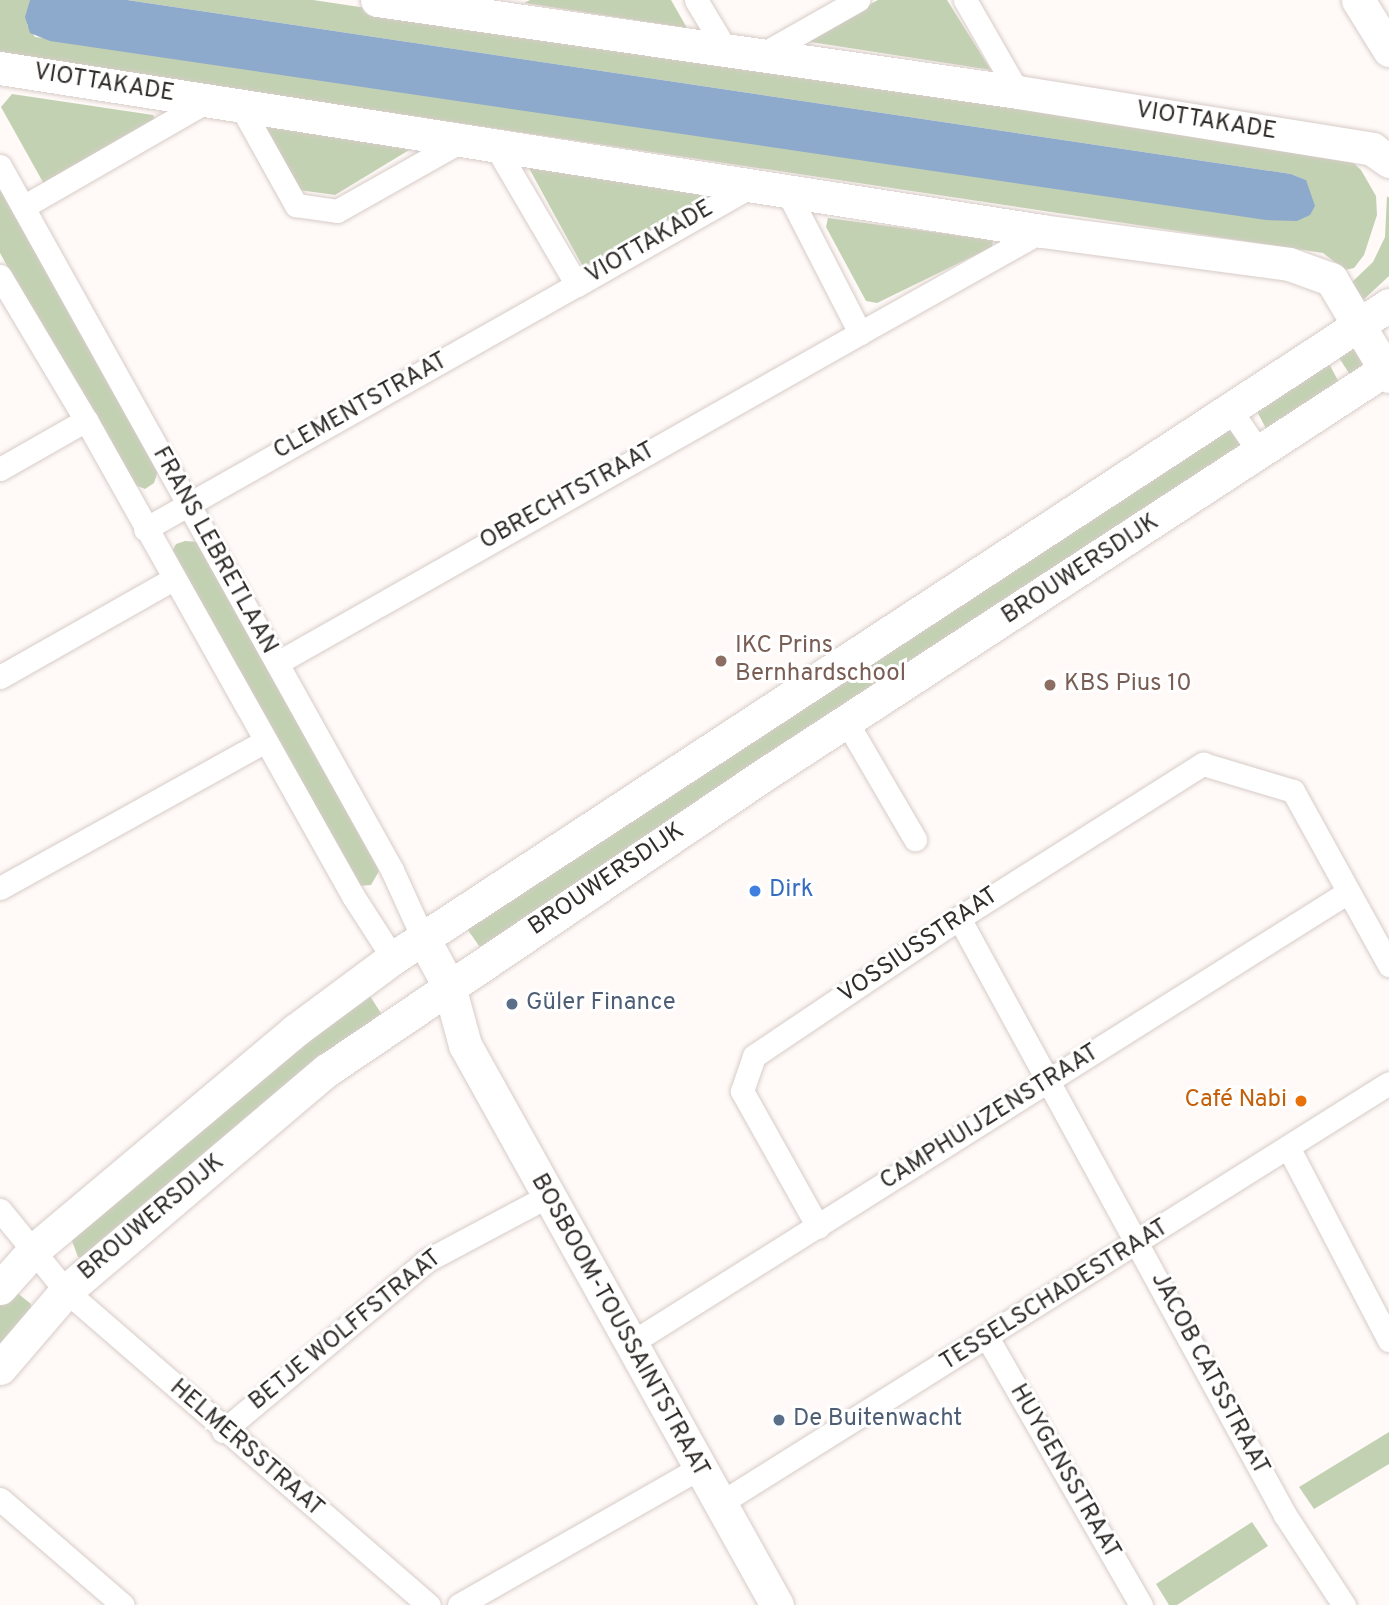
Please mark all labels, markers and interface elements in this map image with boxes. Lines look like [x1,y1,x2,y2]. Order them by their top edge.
street label: VIOTTAKADE [32,59,176,109]
street label: VIOTTAKADE [1134,97,1278,147]
street label: VIOTTAKADE [581,195,719,291]
street label: CLEMENTSTRAAT [269,347,453,467]
street label: OBRECHTSTRAAT [475,437,661,557]
street label: FRANS LEBRETLAAN [145,442,283,660]
street label: BROUWERSDIJK [997,509,1165,631]
place label: IKC Prins Bernhardschool [735,633,906,689]
marker: IKC Prins Bernhardschool [713,653,729,669]
place label: KBS Pius 10 [1064,671,1192,699]
marker: KBS Pius 10 [1042,677,1058,693]
street label: BROUWERSDIJK [524,817,690,943]
place label: Dirk [769,877,813,905]
street label: VOSSIUSSTRAAT [834,882,1004,1010]
marker: Dirk [747,883,763,899]
place label: Güler Finance [526,990,676,1018]
marker: Güler Finance [504,996,520,1012]
street label: CAMPHUIJZENSTRAAT [875,1039,1105,1197]
place label: Café Nabi [1184,1087,1287,1115]
marker: Café Nabi [1293,1093,1309,1109]
street label: BROUWERSDIJK [73,1149,231,1287]
street label: BOSBOOM-TOUSSAINTSTRAAT [523,1169,715,1483]
street label: TESSELSCHADESTRAAT [936,1214,1174,1378]
street label: BETJE WOLFFSTRAAT [244,1244,448,1418]
street label: JACOB CATSSTRAAT [1143,1268,1275,1480]
street label: HELMERSSTRAAT [163,1374,329,1524]
street label: HUYGENSSTRAAT [1002,1380,1126,1564]
place label: De Buitenwacht [793,1406,962,1434]
marker: De Buitenwacht [771,1412,787,1428]

